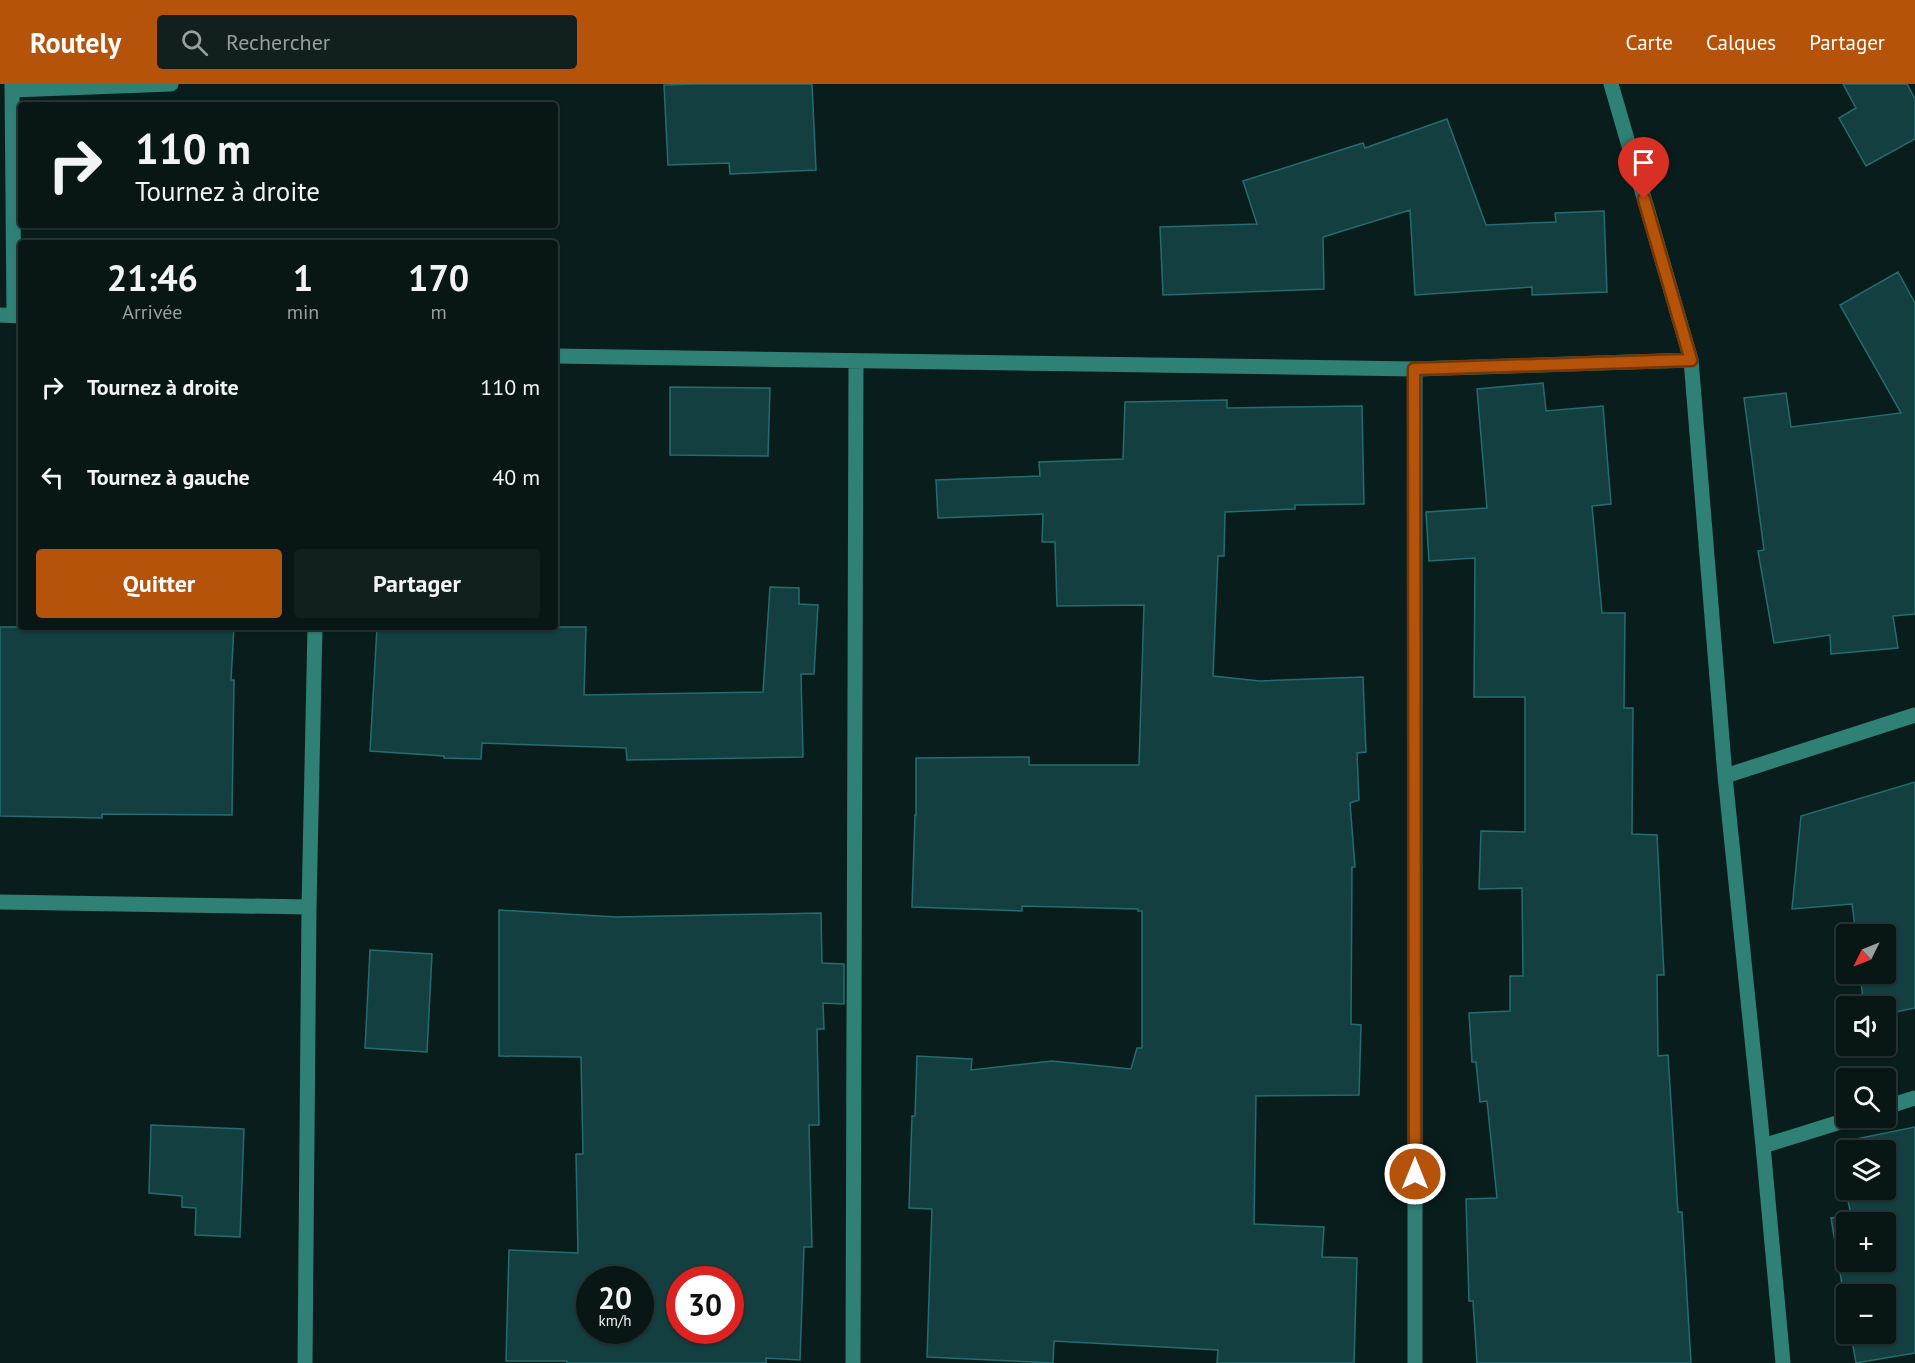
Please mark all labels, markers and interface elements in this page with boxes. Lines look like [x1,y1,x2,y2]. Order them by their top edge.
search box [157,15,577,69]
text: Routely [30,24,121,61]
icon: search [178,26,211,59]
text: Rechercher [226,28,330,56]
text: Carte [1626,29,1673,56]
text: Calques [1706,29,1776,56]
text: Partager [1809,29,1885,56]
text: 110 m [135,121,251,176]
icon: right [36,126,114,204]
pin [1618,137,1669,199]
icon: arrive [1627,146,1660,179]
text: Tournez à droite [135,174,320,208]
text: 21:46 [107,254,198,301]
text: 1 [293,254,313,301]
text: 170 [408,254,469,301]
text: Arrivée [122,299,182,325]
text: min [287,299,319,325]
text: m [431,299,447,325]
icon: right [36,371,69,404]
text: Tournez à droite [87,373,239,401]
text: 110 m [480,373,540,401]
icon: left [36,461,69,494]
text: Tournez à gauche [87,463,250,491]
text: 40 m [492,463,540,491]
button: Quitter [36,549,282,618]
button: Partager [294,549,540,618]
north arrow [1836,924,1896,984]
map controls [1836,924,1896,1344]
button: sound [1836,996,1896,1056]
button: search [1836,1068,1896,1128]
button: layers [1836,1140,1896,1200]
position arrow [1383,1142,1447,1206]
button: + [1836,1212,1896,1272]
speed limit sign: 30 [666,1266,744,1344]
text: 20 [598,1278,632,1317]
button: − [1836,1284,1896,1344]
text: km/h [599,1311,631,1330]

